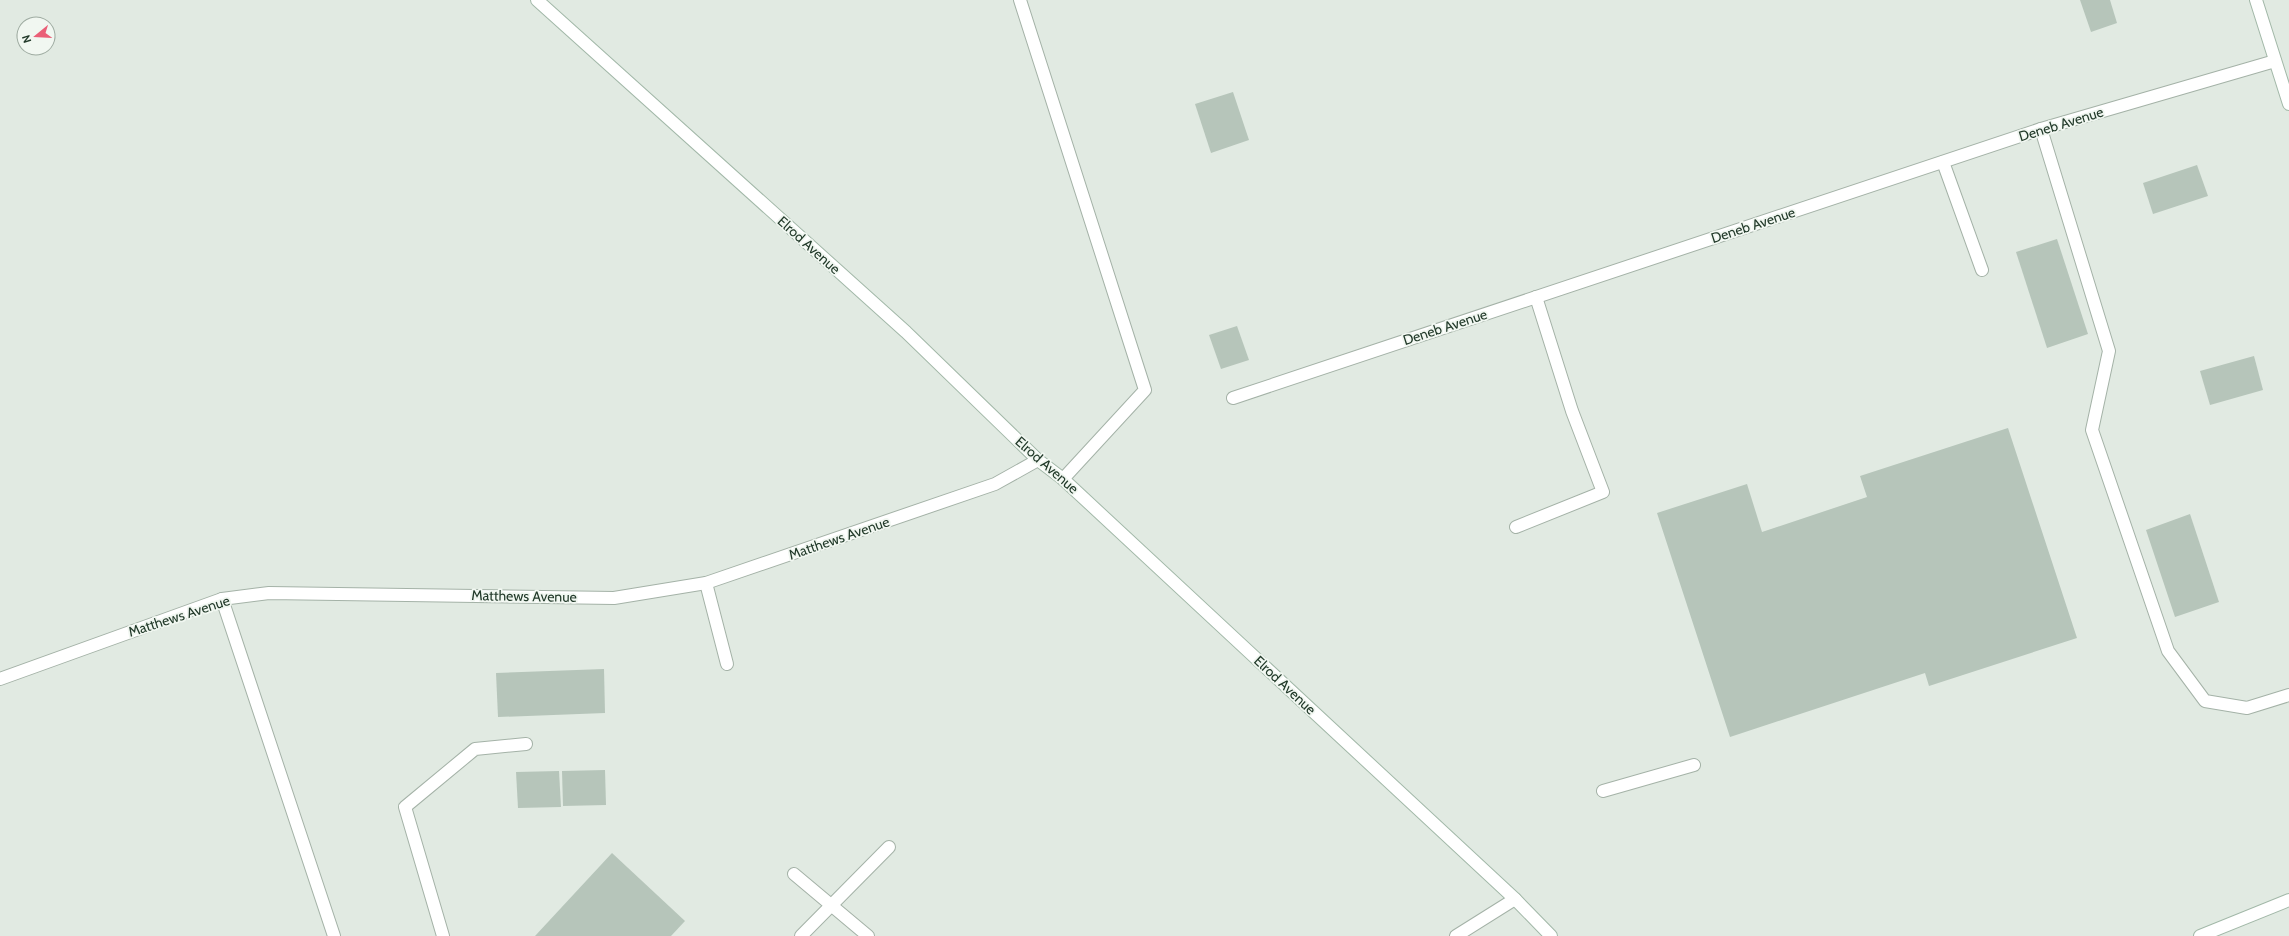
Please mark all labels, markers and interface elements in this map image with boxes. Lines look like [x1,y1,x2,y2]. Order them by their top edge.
north arrow [16,16,56,56]
text: N [19,33,34,45]
street label: Deneb Avenue [2016,103,2106,145]
street label: Deneb Avenue [1709,203,1797,247]
street label: Elrod Avenue [774,212,844,278]
street label: Deneb Avenue [1401,305,1489,349]
street label: Elrod Avenue [1012,433,1082,497]
street label: Matthews Avenue [786,512,892,564]
street label: Matthews Avenue [471,586,577,606]
street label: Matthews Avenue [126,591,232,641]
street label: Elrod Avenue [1250,652,1320,718]

